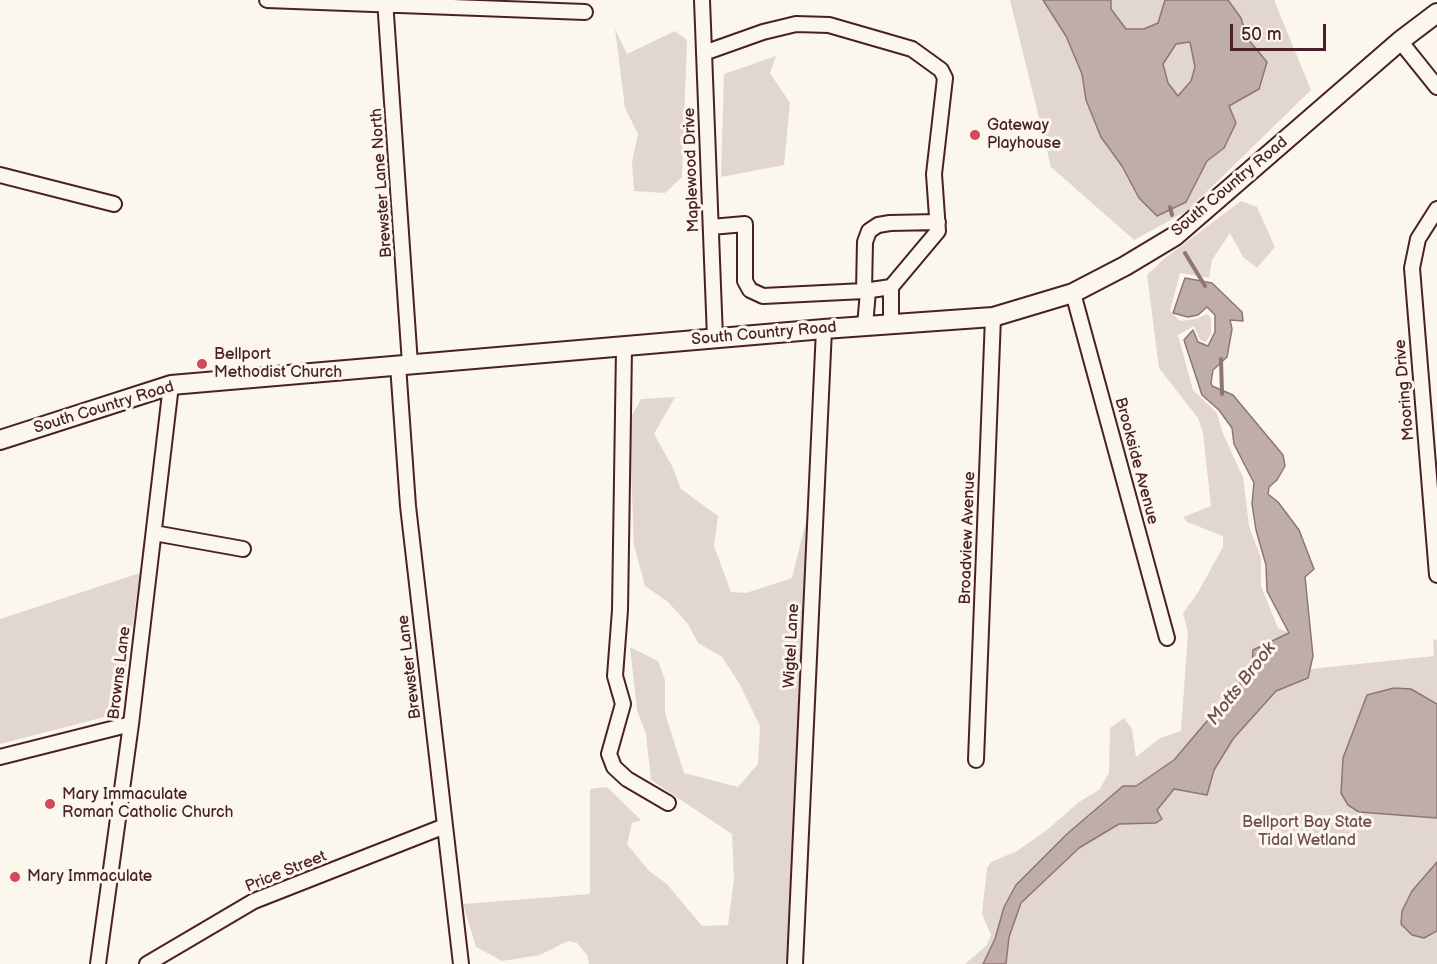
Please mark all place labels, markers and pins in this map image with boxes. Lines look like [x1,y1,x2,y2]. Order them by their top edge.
place label: Gateway Playhouse [987,116,1061,154]
marker: Gateway Playhouse [968,128,982,142]
place label: Bellport Methodist Church [214,345,342,383]
marker: Bellport Methodist Church [195,357,209,371]
place label: Mary Immaculate Roman Catholic Church [62,785,233,823]
marker: Mary Immaculate Roman Catholic Church [43,797,57,811]
place label: Mary Immaculate [27,867,152,887]
marker: Mary Immaculate [8,870,22,884]

